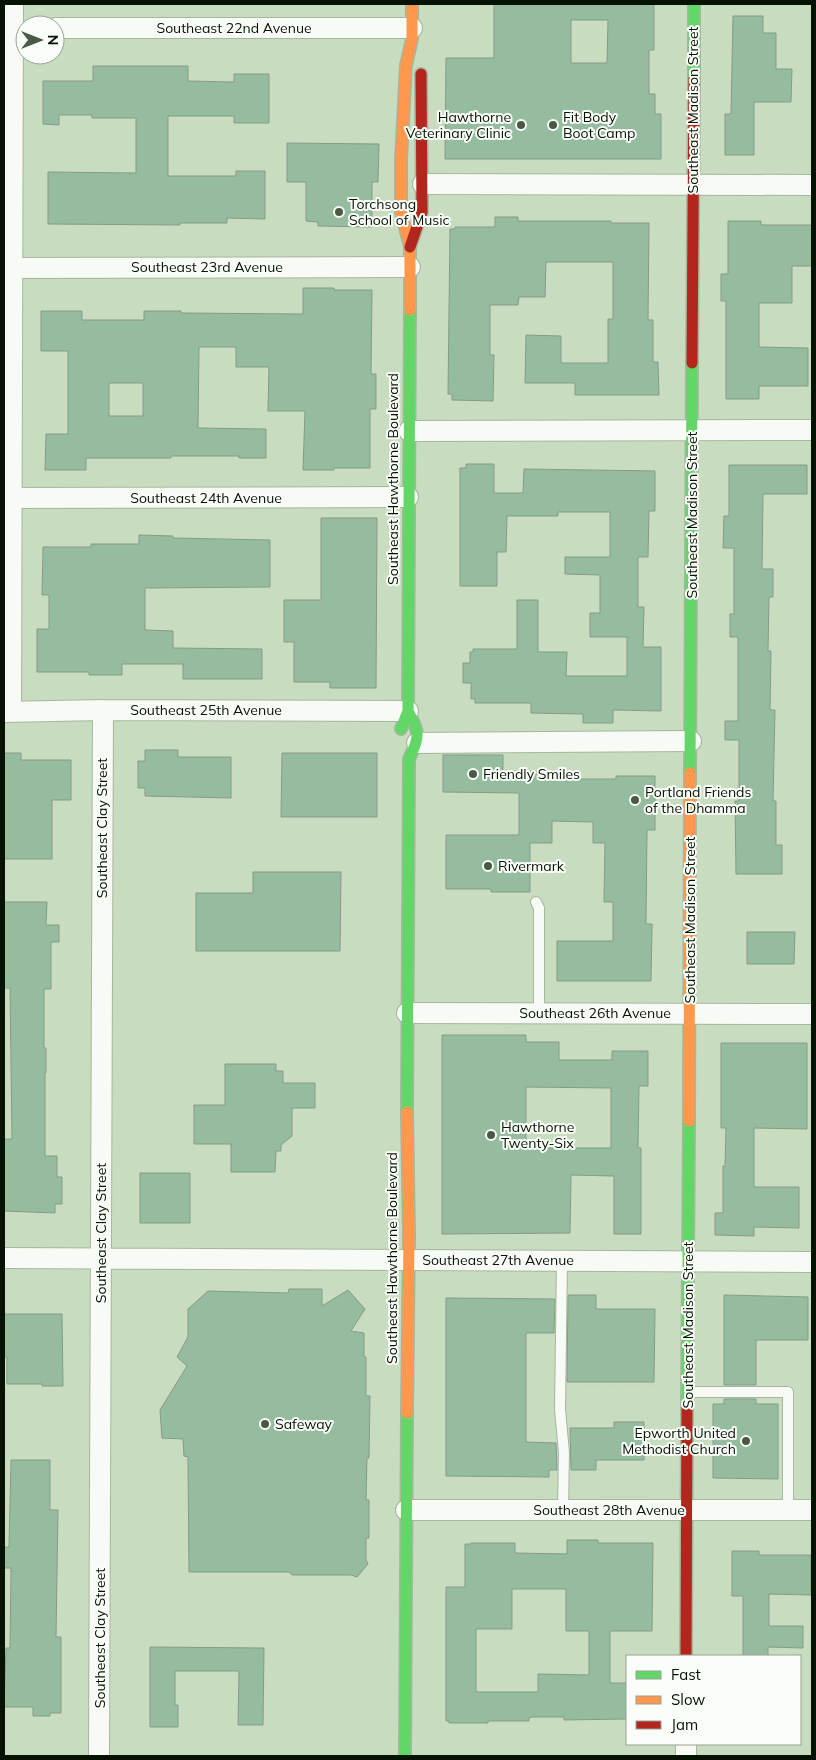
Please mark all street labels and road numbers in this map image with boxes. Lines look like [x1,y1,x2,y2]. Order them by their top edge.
street label: Southeast 22nd Avenue [156,19,312,37]
street label: Southeast Madison Street [684,26,702,194]
street label: Southeast 23rd Avenue [131,258,283,276]
street label: Southeast Hawthorne Boulevard [384,373,402,585]
street label: Southeast Madison Street [683,431,701,599]
street label: Southeast 24th Avenue [130,489,282,507]
street label: Southeast 25th Avenue [130,701,282,719]
street label: Southeast Clay Street [93,758,111,898]
street label: Southeast Madison Street [681,836,699,1004]
street label: Southeast 26th Avenue [519,1004,671,1022]
street label: Southeast Hawthorne Boulevard [383,1152,401,1364]
street label: Southeast Clay Street [92,1163,110,1303]
street label: Southeast Madison Street [679,1241,697,1409]
street label: Southeast 27th Avenue [422,1251,574,1269]
street label: Southeast 28th Avenue [533,1501,685,1519]
street label: Southeast Clay Street [91,1568,109,1708]

